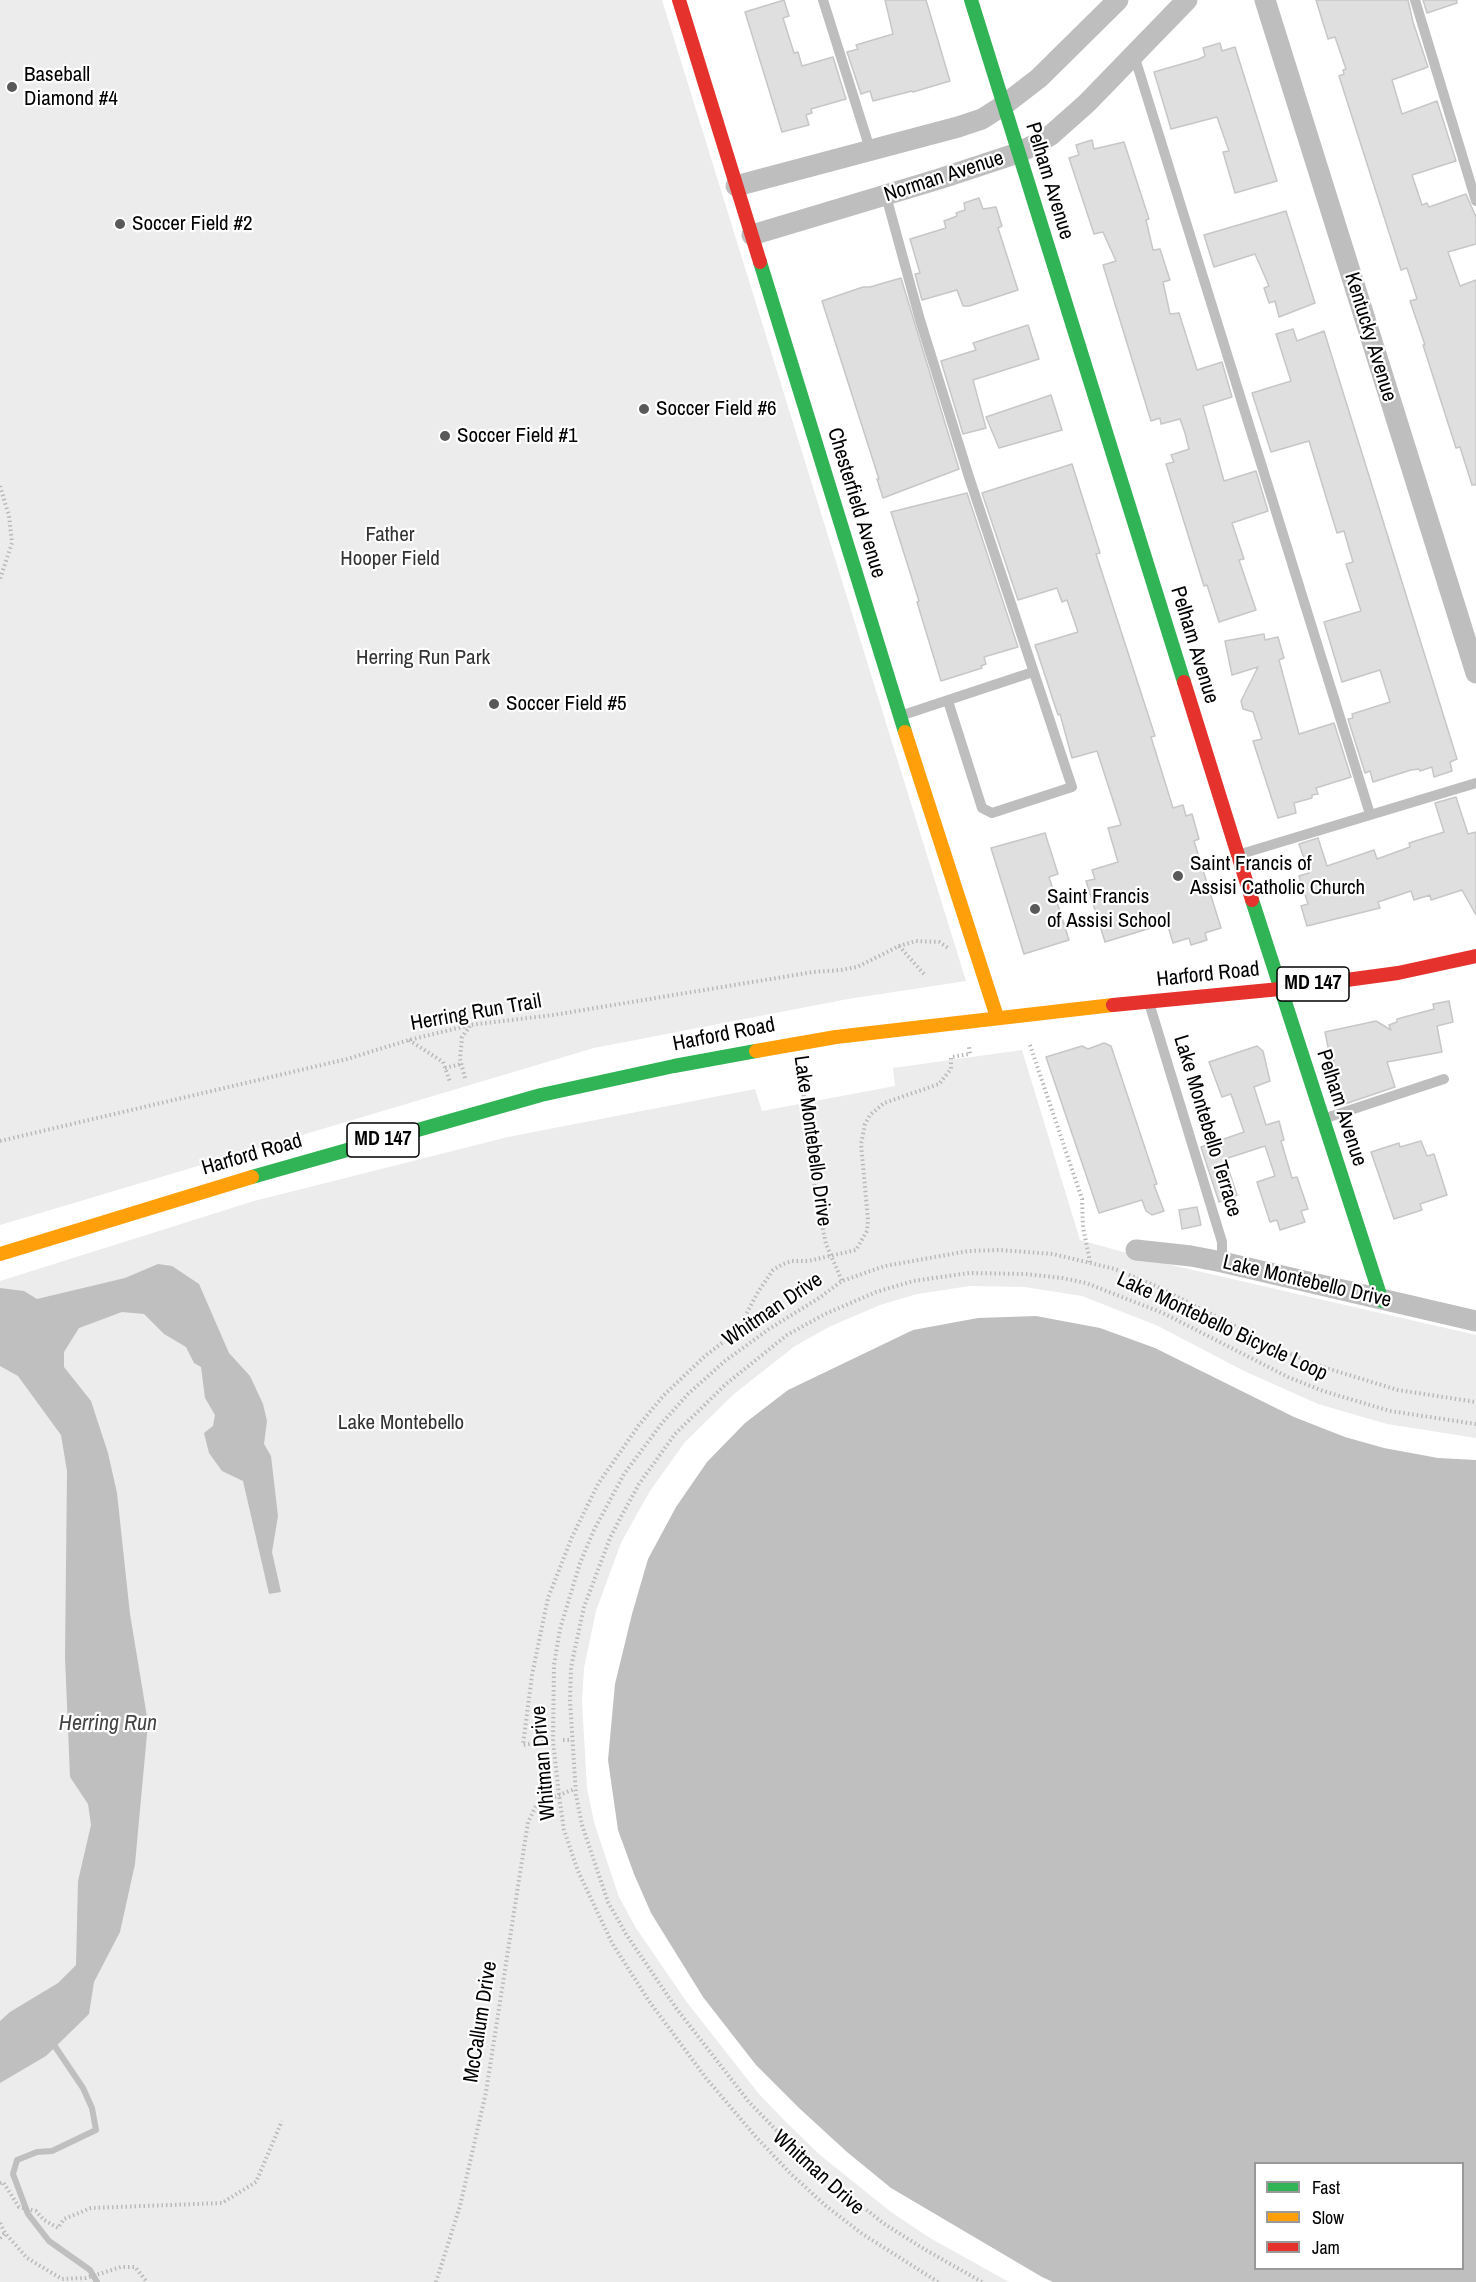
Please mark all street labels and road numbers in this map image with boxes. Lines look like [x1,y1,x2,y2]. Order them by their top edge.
street label: Pelham Avenue [1019,119,1079,243]
street label: Norman Avenue [881,146,1007,208]
street label: Kentucky Avenue [1338,269,1402,405]
street label: Chesterfield Avenue [821,425,891,581]
street label: Pelham Avenue [1164,583,1224,707]
street label: Harford Road [1155,957,1261,993]
road number: MD 147 [1277,967,1349,1001]
street label: Herring Run Trail [409,989,543,1037]
street label: Harford Road [671,1013,777,1057]
street label: Lake Montebello Terrace [1167,1032,1247,1220]
street label: Pelham Avenue [1310,1046,1372,1170]
street label: Lake Montebello Drive [788,1054,836,1228]
road number: MD 147 [347,1123,419,1157]
street label: Harford Road [199,1129,305,1181]
street label: Lake Montebello Drive [1220,1250,1394,1314]
street label: Whitman Drive [718,1267,828,1353]
street label: Lake Montebello Bicycle Loop [1113,1267,1331,1387]
street label: Whitman Drive [526,1705,562,1821]
street label: McCallum Drive [459,1960,503,2084]
street label: Whitman Drive [767,2125,869,2221]

